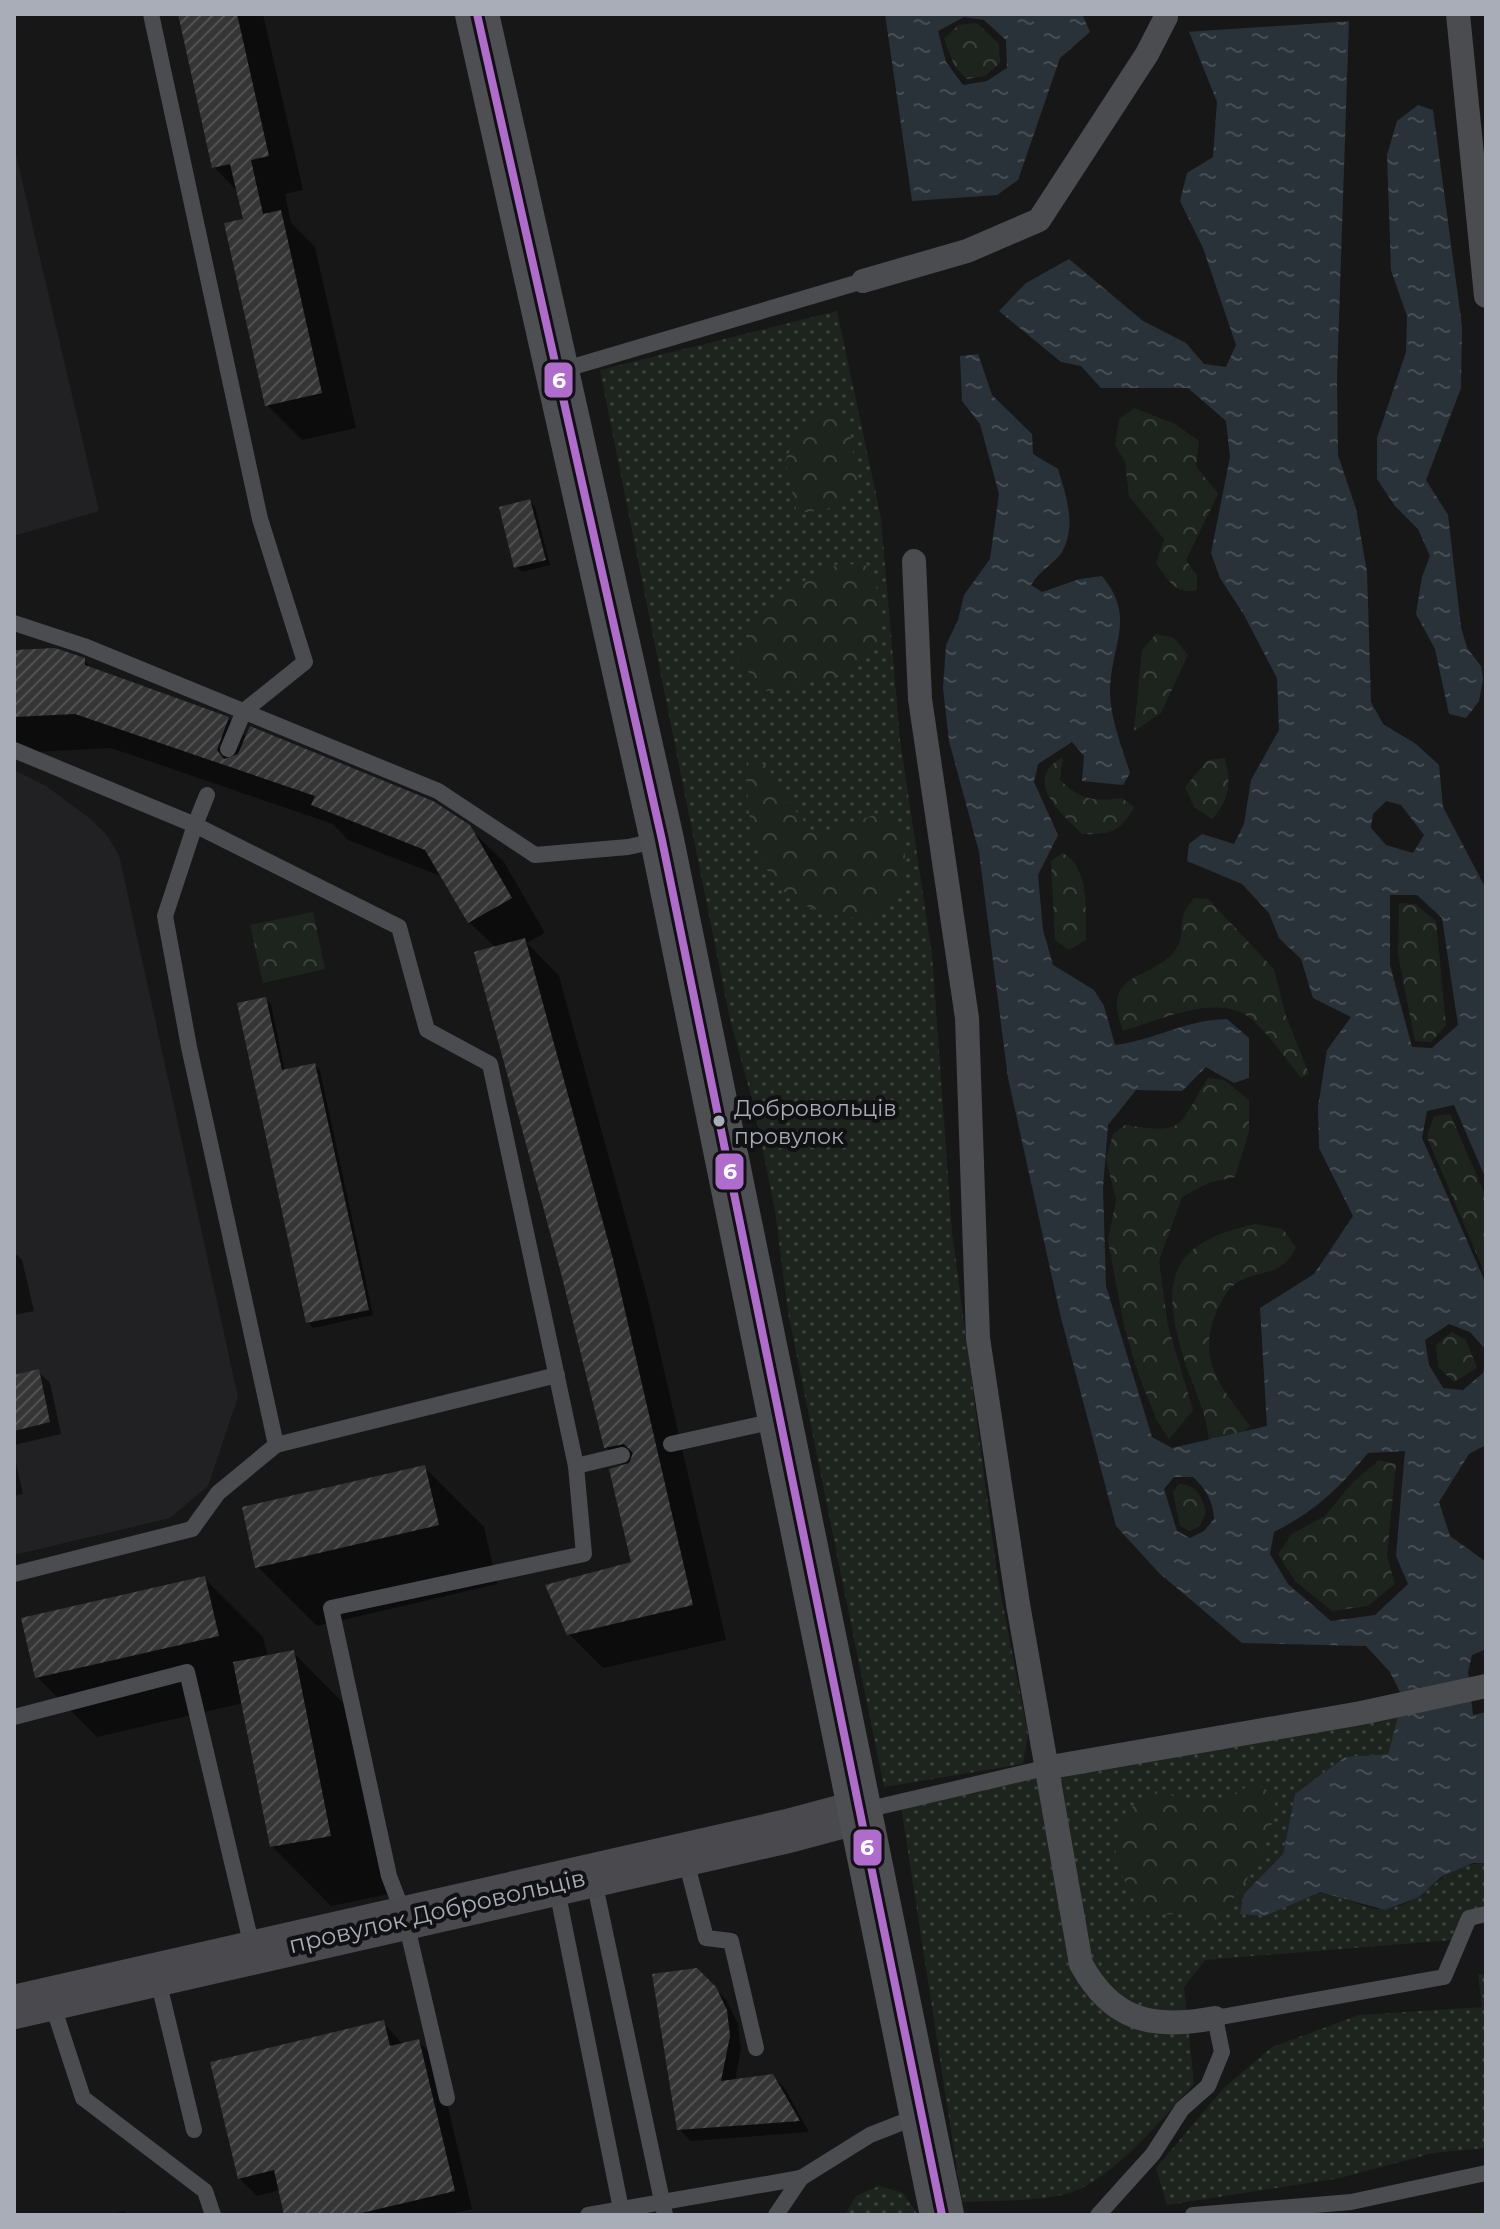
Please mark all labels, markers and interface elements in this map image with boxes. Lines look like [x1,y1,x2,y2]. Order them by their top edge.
line badge: 6 [543,361,574,399]
text: 6 [552,367,566,394]
place label: Добровольців провулок [734,1095,897,1150]
marker: Добровольців провулок [711,1113,727,1129]
line badge: 6 [714,1152,745,1191]
text: 6 [723,1158,737,1185]
line badge: 6 [852,1828,883,1867]
text: 6 [860,1834,874,1861]
street label: провулок Добровольців [286,1863,588,1959]

